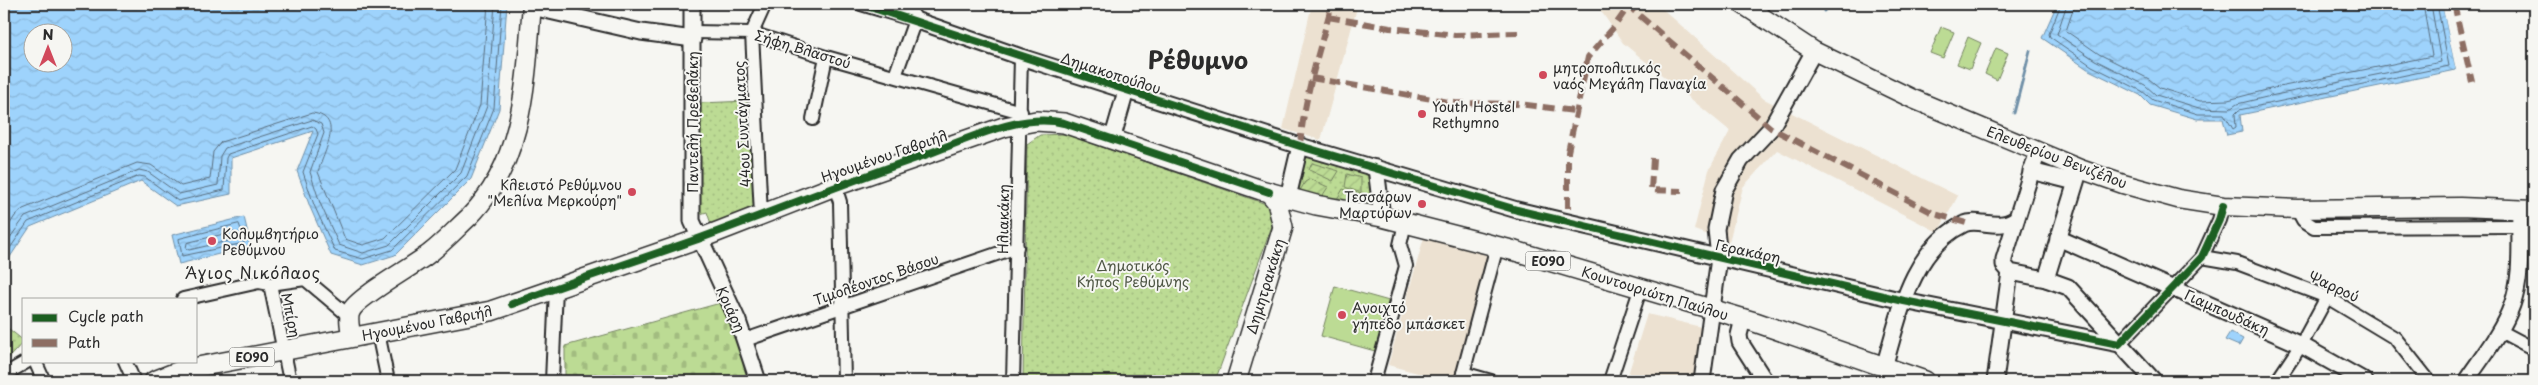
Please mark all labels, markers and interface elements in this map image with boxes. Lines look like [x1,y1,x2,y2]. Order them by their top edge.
north arrow [22,22,72,72]
text: N [42,24,54,45]
street label: Σήφη Βλαστού [752,24,854,74]
district label: Ρέθυμνο [1148,41,1248,77]
street label: Δημακοπούλου [1058,47,1164,99]
street label: Παντελή Πρεβελάκη [682,51,703,193]
place label: μητροπολιτικός ναός Μεγάλη Παναγία [1553,57,1707,94]
street label: 44ου Συντάγματος [728,60,756,188]
marker: μητροπολιτικός ναός Μεγάλη Παναγία [1537,69,1549,81]
place label: Youth Hostel Rethymno [1432,96,1515,133]
marker: Youth Hostel Rethymno [1416,108,1428,120]
street label: Ελευθερίου Βενιζέλου [1984,121,2130,193]
street label: Ηγουμένου Γαβριήλ [818,125,950,187]
place label: Κλειστό Ρεθύμνου "Μελίνα Μερκούρη" [487,174,622,211]
street label: Ηλιακάκη [992,184,1014,254]
marker: Κλειστό Ρεθύμνου "Μελίνα Μερκούρη" [626,186,638,198]
place label: Τεσσάρων Μαρτύρων [1339,186,1412,223]
marker: Τεσσάρων Μαρτύρων [1416,198,1428,210]
place label: Κολυμβητήριο Ρεθύμνου [222,223,319,260]
street label: Γερακάρη [1713,234,1783,268]
marker: Κολυμβητήριο Ρεθύμνου [206,235,218,247]
street label: Δημητρακάκη [1240,236,1290,336]
street label: Τιμολέοντος Βάσου [811,248,941,310]
road number: ΕΟ90 [1526,252,1570,270]
park label: Δημοτικός Κήπος Ρεθύμνης [1077,255,1189,292]
district label: Άγιος Νικόλαος [185,260,321,284]
street label: Κουντουριώτη Παύλου [1579,261,1731,325]
street label: Ψαρρού [2305,265,2363,307]
street label: Κριάρη [711,282,751,336]
street label: Γιαμπουδάκη [2181,284,2273,340]
street label: Μπίρη [276,291,306,339]
place label: Ανοιχτό γήπεδο μπάσκετ [1352,297,1465,334]
legend [22,298,198,362]
street label: Ηγουμένου Γαβριήλ [360,300,494,346]
text: Cycle path [68,304,144,327]
marker: Ανοιχτό γήπεδο μπάσκετ [1336,309,1348,321]
text: Path [68,330,100,353]
road number: ΕΟ90 [230,348,274,367]

